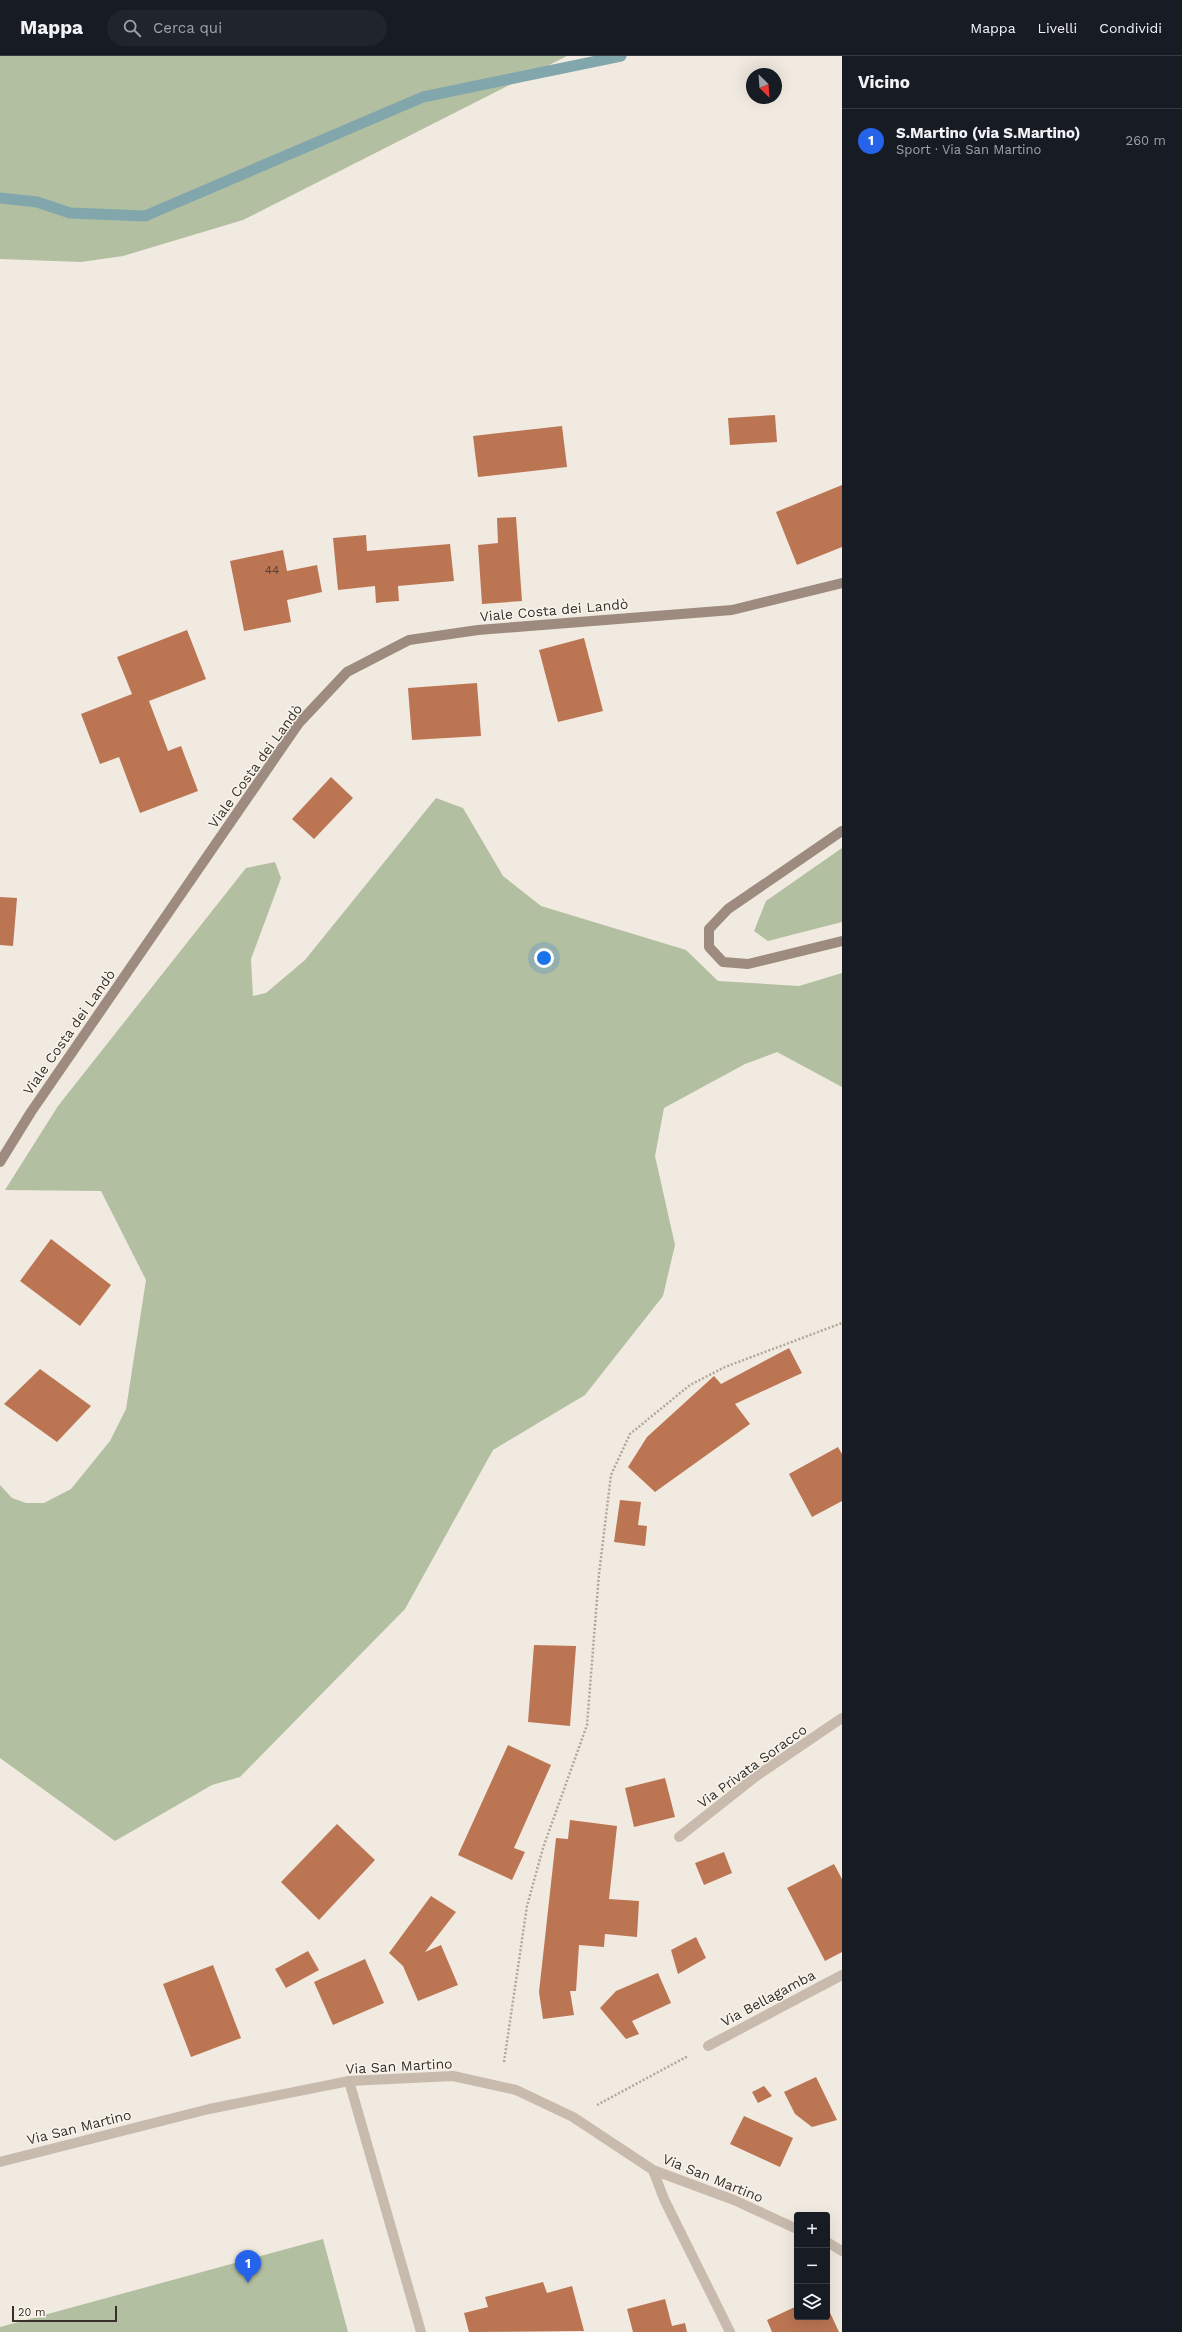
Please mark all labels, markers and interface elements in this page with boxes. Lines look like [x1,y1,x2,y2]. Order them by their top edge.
search box [107,10,387,46]
text: Mappa [20,16,83,39]
icon: search [121,17,143,39]
text: Cerca qui [153,19,222,37]
text: Mappa [970,20,1016,36]
text: Livelli [1038,20,1077,36]
text: Condividi [1099,20,1162,36]
north arrow [746,68,782,104]
text: Vicino [858,72,910,92]
text: S.Martino (via S.Martino) [896,124,1080,142]
text: 1 [868,133,874,148]
text: 260 m [1126,133,1166,148]
text: Sport · Via San Martino [896,142,1041,157]
house number: 44 [265,563,279,577]
street label: Viale Costa dei Landò [479,596,629,624]
street label: Viale Costa dei Landò [205,701,305,831]
your location [534,948,554,968]
street label: Viale Costa dei Landò [20,966,118,1098]
street label: Via Privata Soracco [694,1721,810,1811]
street label: Via Bellagamba [718,1966,818,2030]
street label: Via San Martino [345,2055,453,2077]
street label: Via San Martino [25,2106,133,2148]
street label: Via San Martino [660,2151,766,2205]
map controls [794,2212,830,2320]
button: + [794,2212,830,2248]
button: − [794,2248,830,2284]
pin: 1 [235,2250,261,2283]
button: layers [794,2284,830,2320]
scale bar [12,2304,117,2323]
text: 20 m [18,2306,46,2319]

